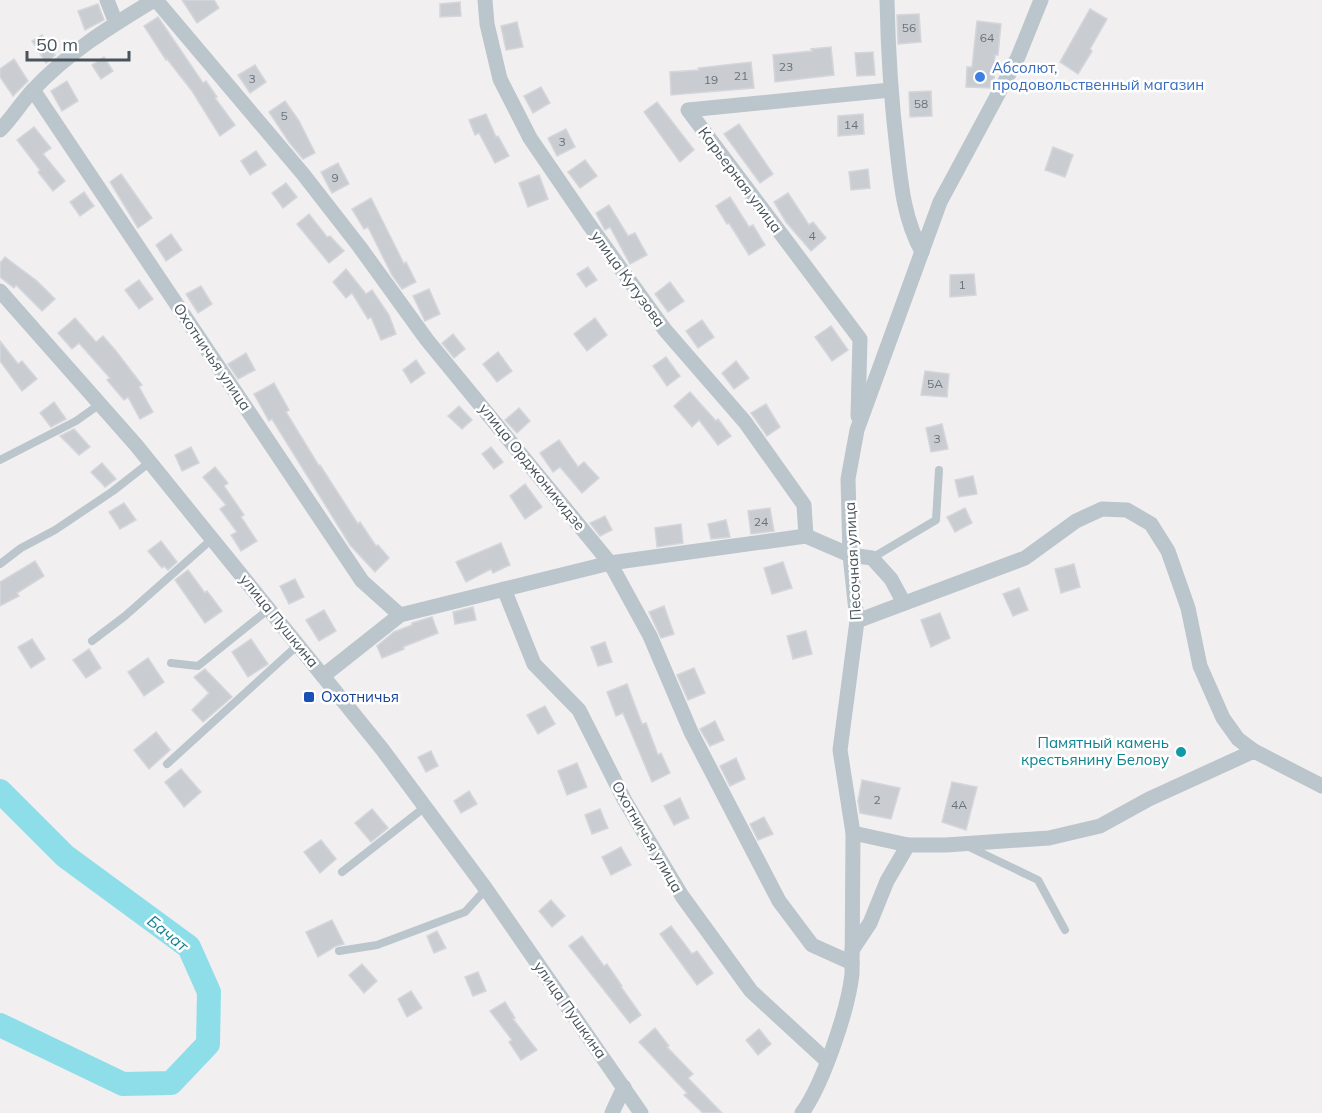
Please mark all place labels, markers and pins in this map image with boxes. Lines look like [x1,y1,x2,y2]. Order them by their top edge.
place label: Абсолют, продовольственный магазин [992,58,1204,94]
marker: Абсолют, продовольственный магазин [973,70,987,84]
place label: Охотничья [321,687,399,706]
marker: Охотничья [302,690,316,704]
place label: Памятный камень крестьянину Белову [1021,733,1169,769]
marker: Памятный камень крестьянину Белову [1174,745,1188,759]

